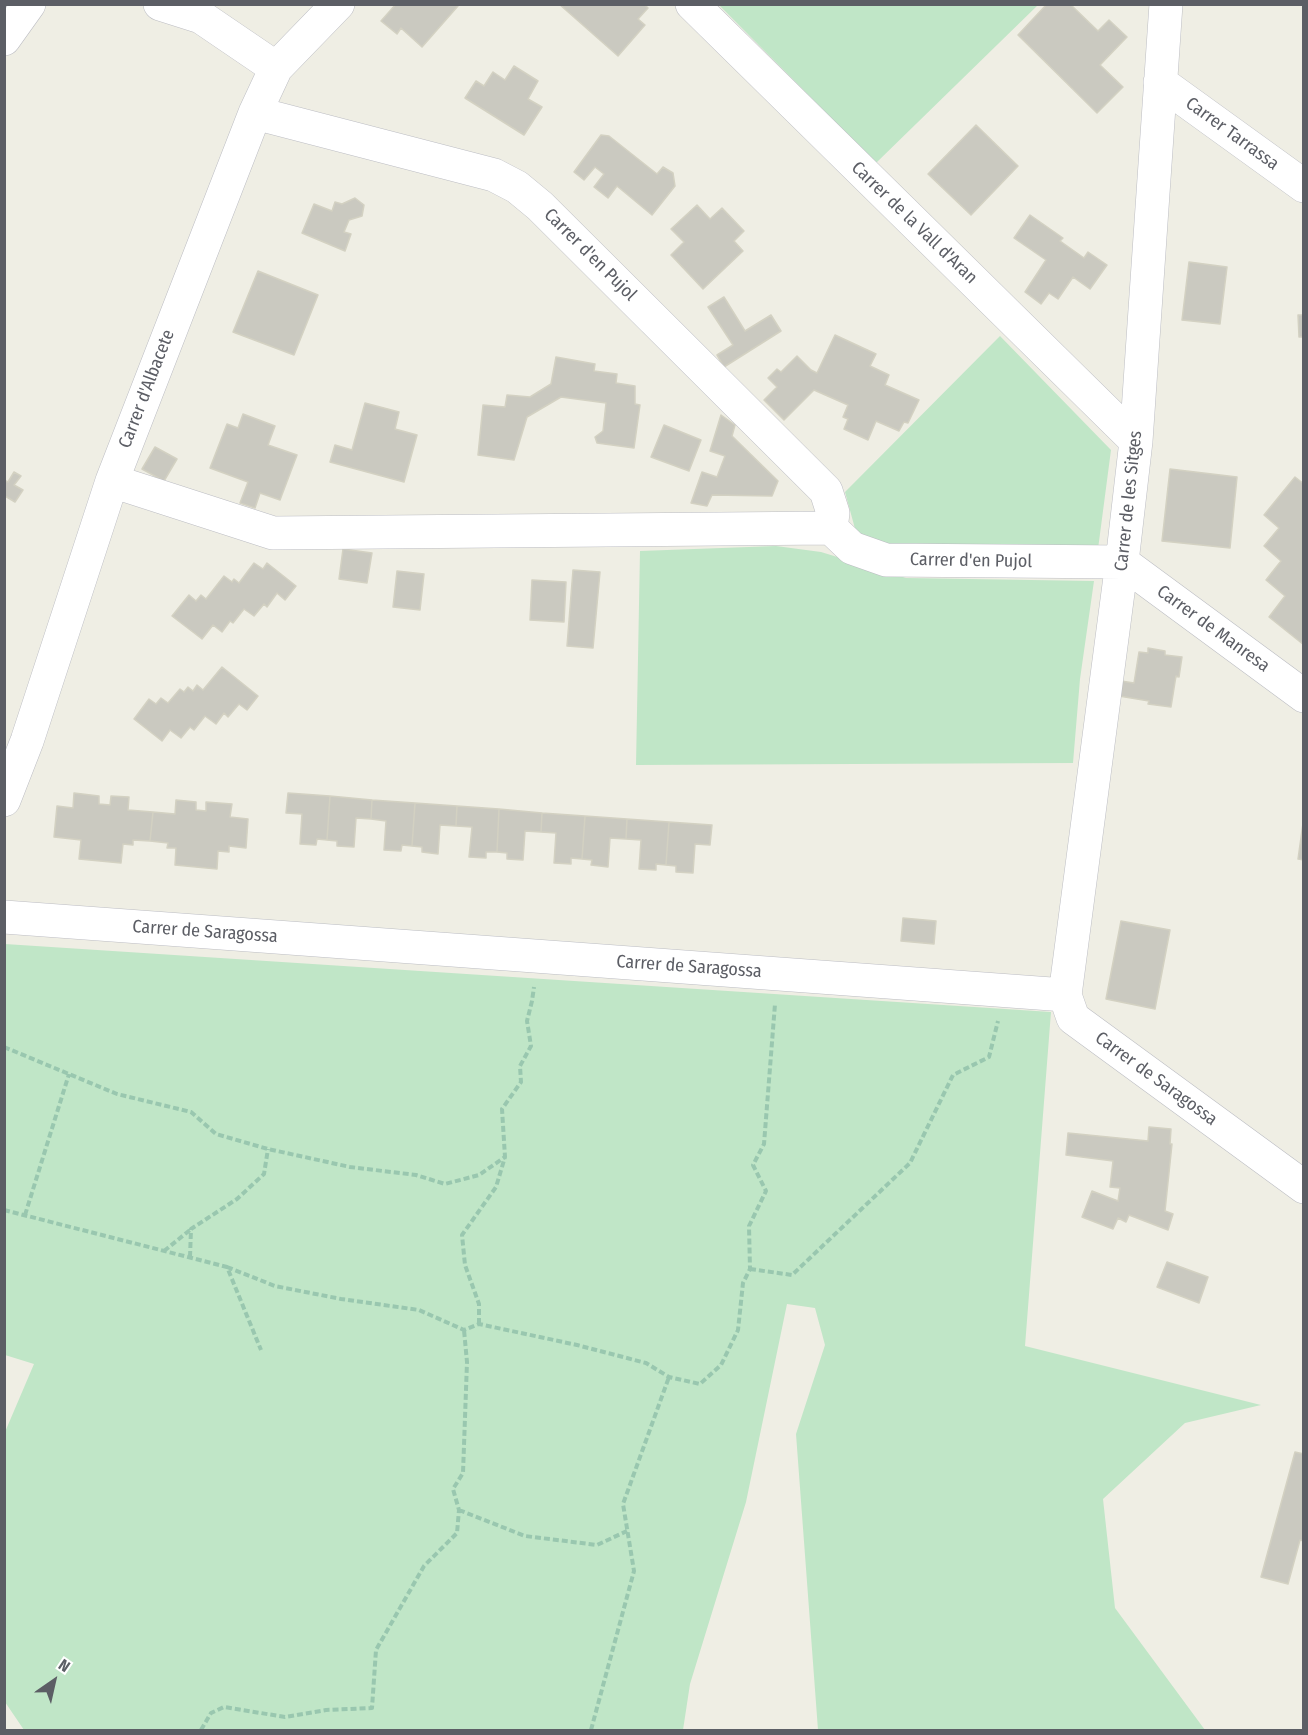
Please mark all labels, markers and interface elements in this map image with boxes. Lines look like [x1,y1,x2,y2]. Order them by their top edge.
street label: Carrer Tarrassa [1181,93,1283,175]
street label: Carrer de la Vall d'Aran [847,157,981,289]
street label: Carrer d'en Pujol [539,204,641,306]
street label: Carrer d'Albacete [114,327,180,451]
street label: Carrer de les Sitges [1111,430,1147,572]
street label: Carrer d'en Pujol [910,549,1032,573]
street label: Carrer de Manresa [1152,581,1274,677]
street label: Carrer de Saragossa [132,916,278,948]
street label: Carrer de Saragossa [616,951,762,983]
street label: Carrer de Saragossa [1091,1027,1221,1131]
north arrow [24,1651,84,1711]
text: N [55,1655,74,1676]

